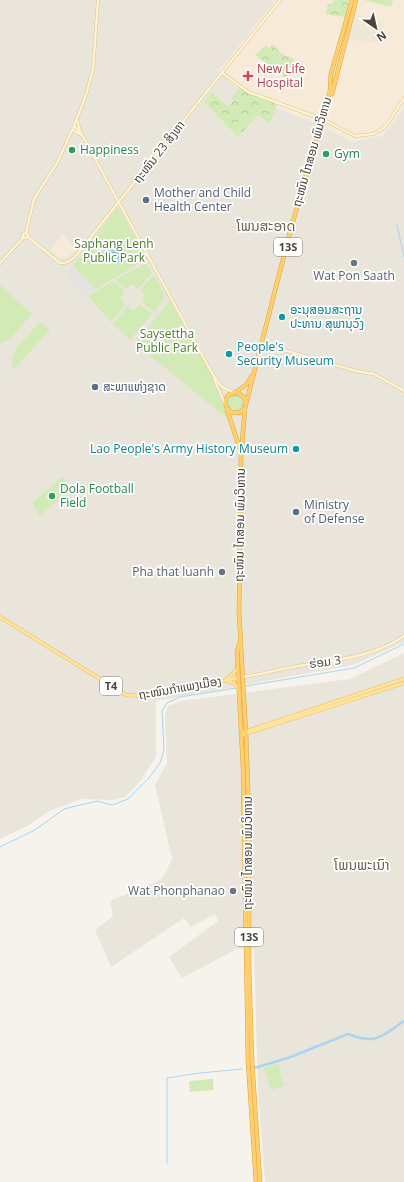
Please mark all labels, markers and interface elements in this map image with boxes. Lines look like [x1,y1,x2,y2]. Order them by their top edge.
north arrow [356,8,396,48]
text: N [374,28,390,45]
place label: New Life Hospital [257,60,306,91]
marker: New Life Hospital [242,70,254,82]
street label: ຖະໜົນ ໄກສອນ ພົມວິຫານ [288,95,335,209]
street label: ຖະໜົນ 23 ສິງຫາ [129,117,189,187]
place label: Happiness [80,141,139,158]
marker: Happiness [67,145,77,155]
place label: Gym [334,145,360,162]
marker: Gym [321,149,331,159]
place label: Mother and Child Health Center [154,184,251,215]
marker: Mother and Child Health Center [141,195,151,205]
district label: ໂພນສະອາດ [236,216,295,235]
park label: Saphang Lenh Public Park [74,235,154,266]
road number: 13S [274,238,302,256]
marker: Wat Pon Saath [349,258,359,268]
place label: Wat Pon Saath [313,267,395,284]
place label: ອະນຸສອນສະຖານ ປະທານ ສຸພານຸວົງ [290,301,364,332]
marker: ອະນຸສອນສະຖານ ປະທານ ສຸພານຸວົງ [277,312,287,322]
park label: Saysettha Public Park [136,325,199,356]
place label: People's Security Museum [237,338,334,369]
marker: People's Security Museum [224,349,234,359]
place label: ສະພາແຫ່ງຊາດ [103,378,166,395]
marker: ສະພາແຫ່ງຊາດ [90,382,100,392]
place label: Lao People's Army History Museum [90,440,288,457]
marker: Lao People's Army History Museum [291,444,301,454]
street label: ຖະໜົນ ໄກສອນ ພົມວິຫານ [230,468,249,582]
place label: Dola Football Field [60,480,134,511]
marker: Dola Football Field [47,491,57,501]
place label: Ministry of Defense [304,496,365,527]
marker: Ministry of Defense [291,507,301,517]
place label: Pha that luanh [132,563,214,580]
marker: Pha that luanh [217,567,227,577]
street label: ຮ່ອມ 3 [308,651,342,672]
street label: ຖະໜົນກຳແພງເມືອງ [137,672,223,703]
road number: T4 [100,677,122,695]
street label: ຖະໜົນ ໄກສອນ ພົມວິຫານ [239,796,256,910]
district label: ໂພນພະເນົາ [333,855,390,874]
place label: Wat Phonphanao [128,882,225,899]
marker: Wat Phonphanao [228,886,238,896]
road number: 13S [235,928,263,946]

